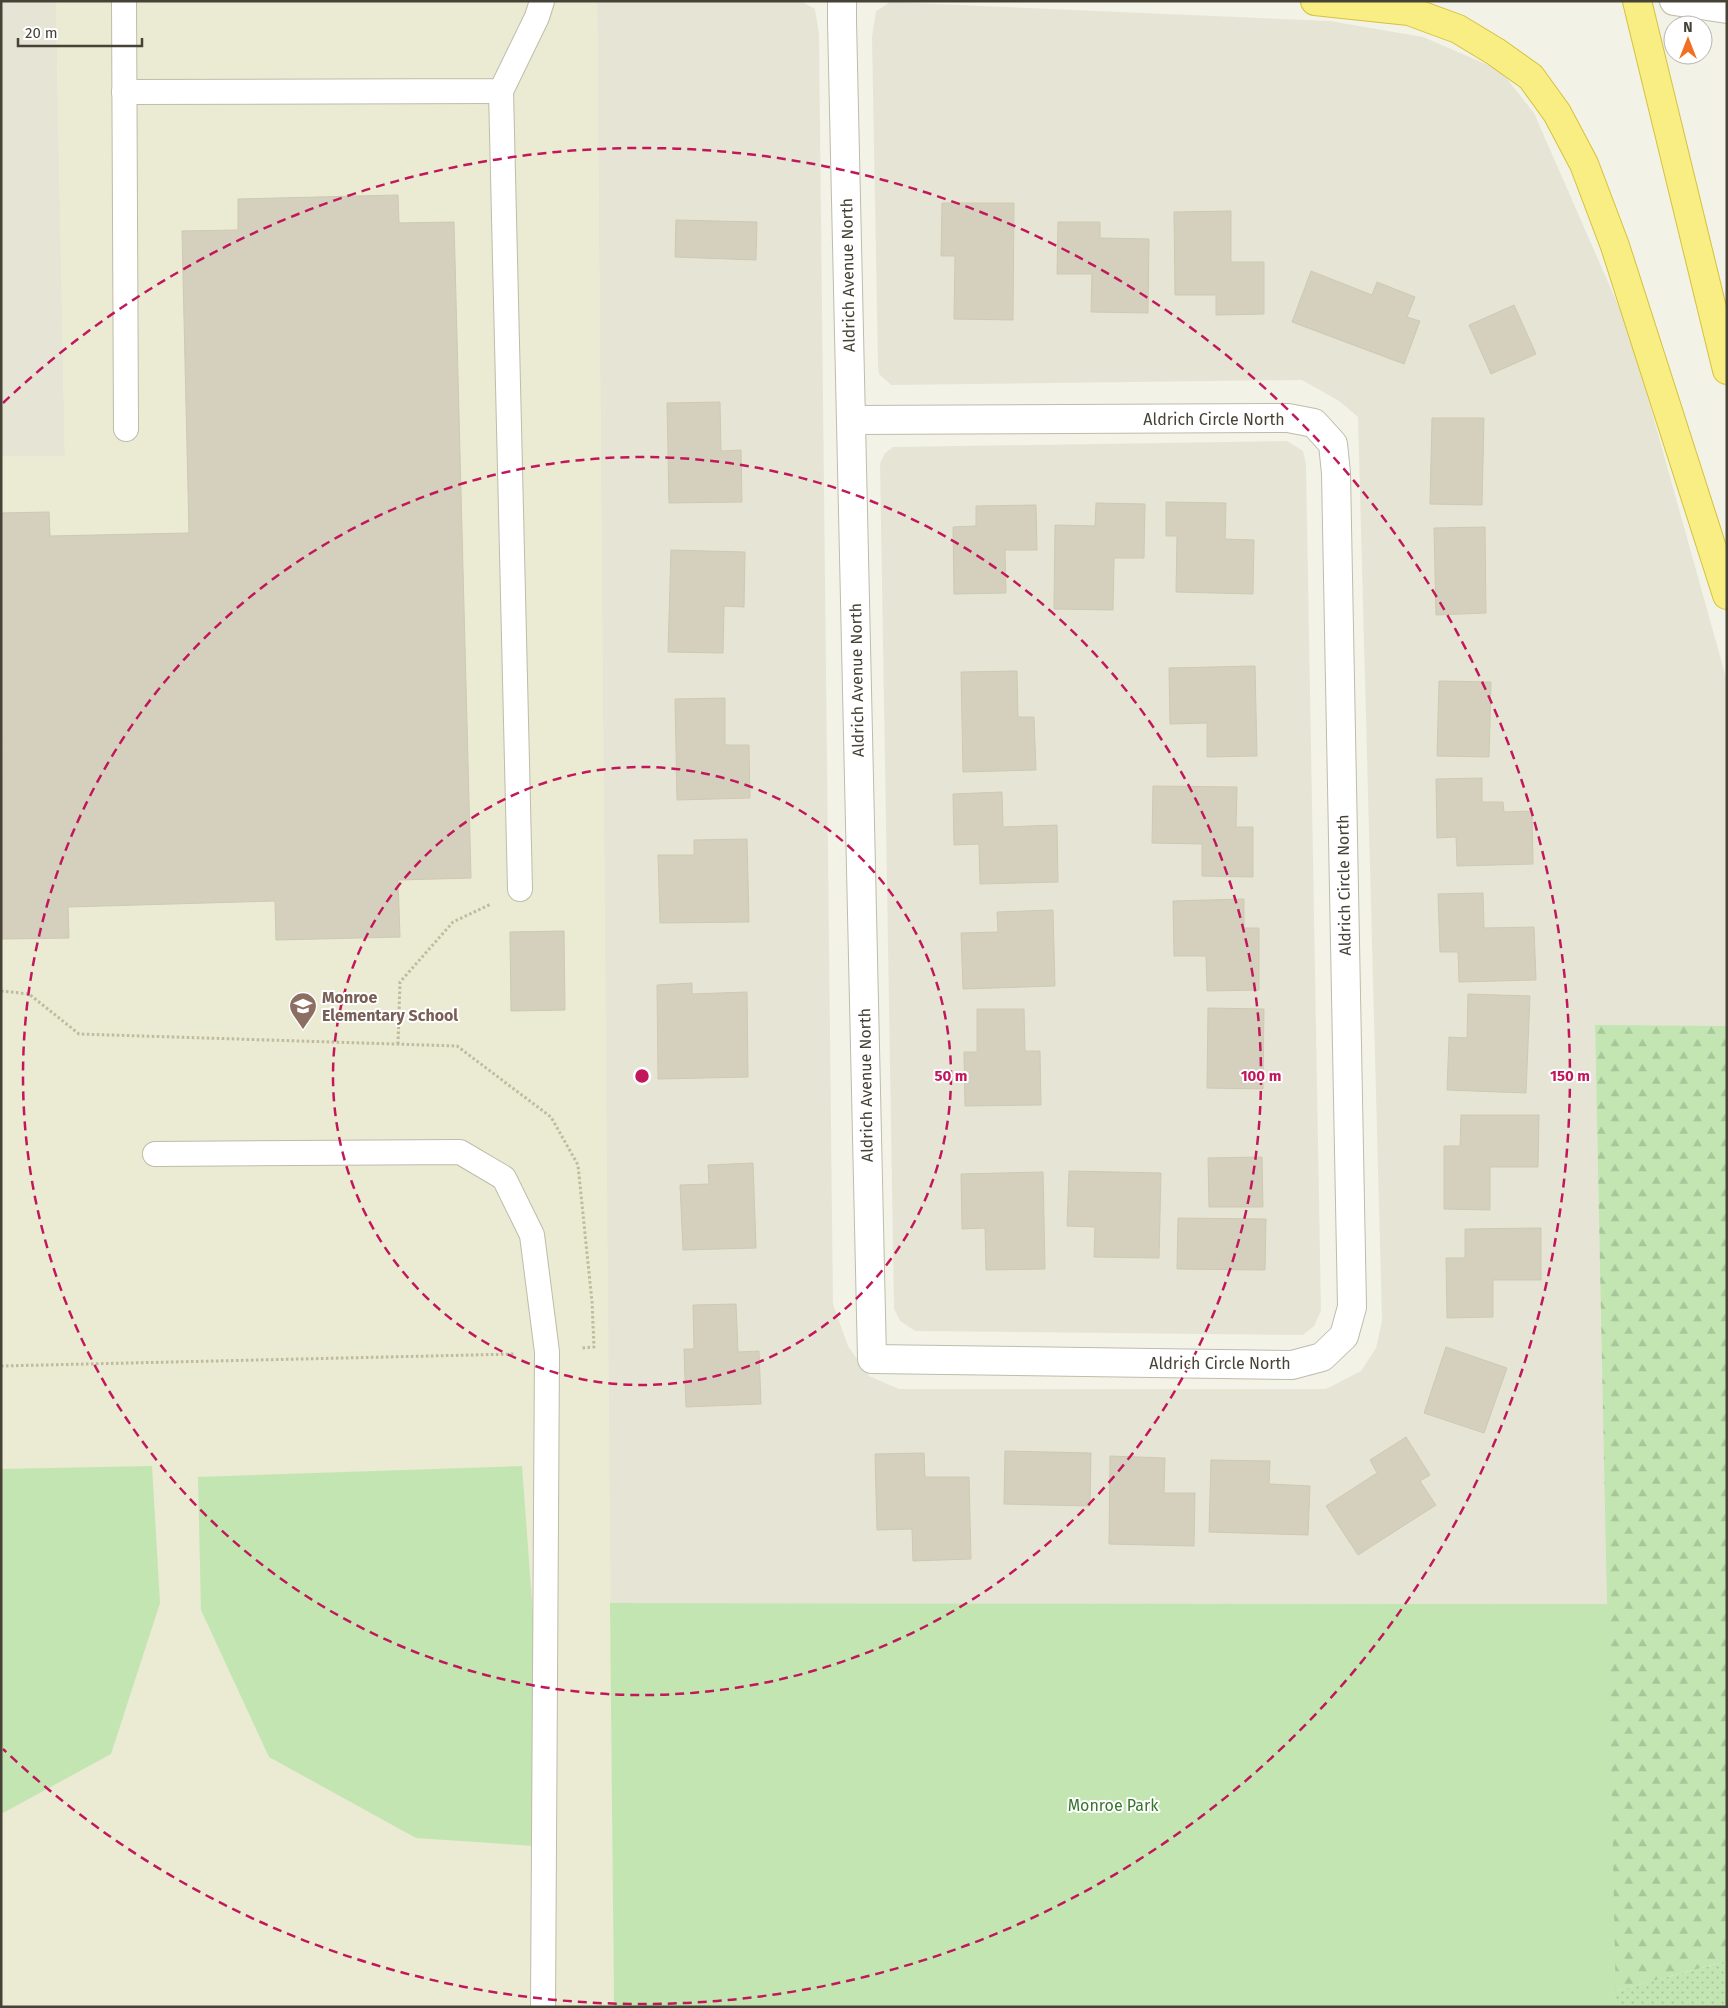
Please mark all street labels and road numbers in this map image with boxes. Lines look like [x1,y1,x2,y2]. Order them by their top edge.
street label: Aldrich Avenue North [837,198,859,352]
street label: Aldrich Circle North [1143,410,1285,429]
street label: Aldrich Avenue North [846,603,868,757]
street label: Aldrich Circle North [1333,814,1355,956]
street label: Aldrich Avenue North [855,1008,877,1162]
street label: Aldrich Circle North [1149,1354,1291,1373]

